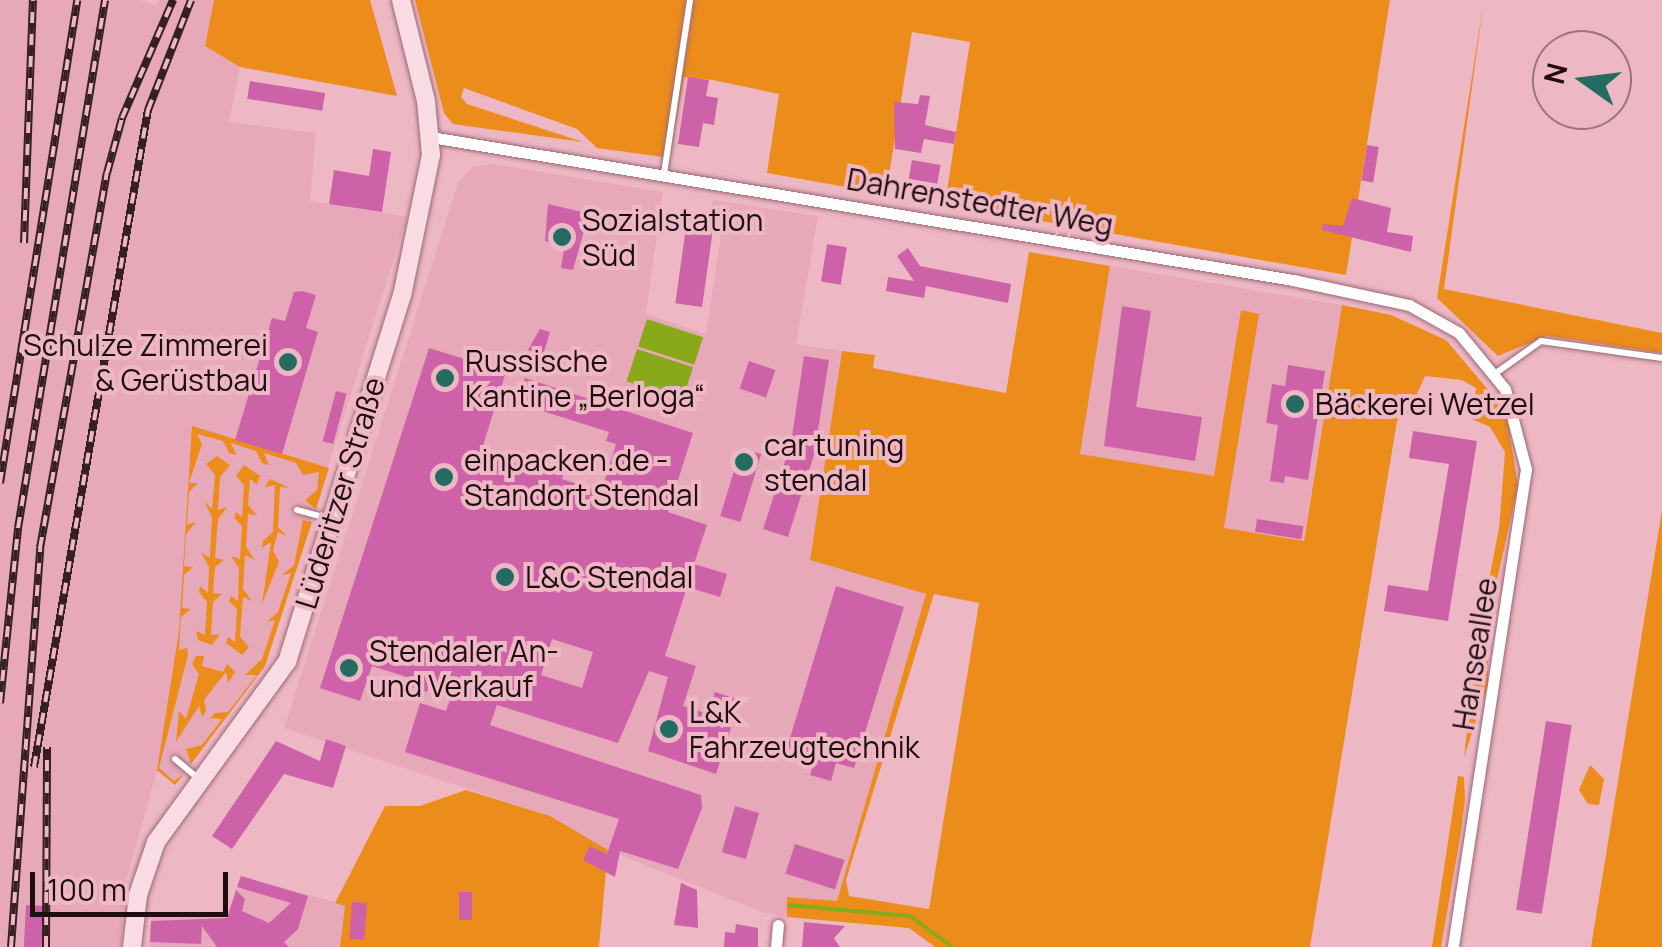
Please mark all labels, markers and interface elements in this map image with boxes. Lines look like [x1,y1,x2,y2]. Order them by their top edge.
north arrow [1532,30,1632,130]
text: N [1534,59,1576,88]
street label: Dahrenstedter Weg [844,161,1116,243]
place label: Sozialstation Süd [582,202,763,272]
marker: Sozialstation Süd [551,226,573,248]
place label: Schulze Zimmerei & Gerüstbau [23,327,268,398]
place label: Russische Kantine „Berloga“ [465,343,705,414]
marker: Schulze Zimmerei & Gerüstbau [277,351,299,373]
marker: Russische Kantine „Berloga“ [434,367,456,389]
street label: Lüderitzer Straße [288,373,392,613]
place label: Bäckerei Wetzel [1315,386,1535,422]
marker: Bäckerei Wetzel [1284,393,1306,415]
place label: car tuning stendal [764,427,904,498]
place label: einpacken.de - Standort Stendal [464,442,699,512]
marker: car tuning stendal [733,451,755,473]
marker: einpacken.de - Standort Stendal [433,466,455,488]
place label: L&C Stendal [525,559,693,595]
marker: L&C Stendal [494,566,516,588]
street label: Hanseallee [1445,575,1505,733]
place label: Stendaler An- und Verkauf [369,633,559,704]
marker: Stendaler An- und Verkauf [338,657,360,679]
place label: L&K Fahrzeugtechnik [689,694,920,764]
marker: L&K Fahrzeugtechnik [658,718,680,740]
scale bar [35,852,232,914]
text: 100 m [47,869,127,910]

